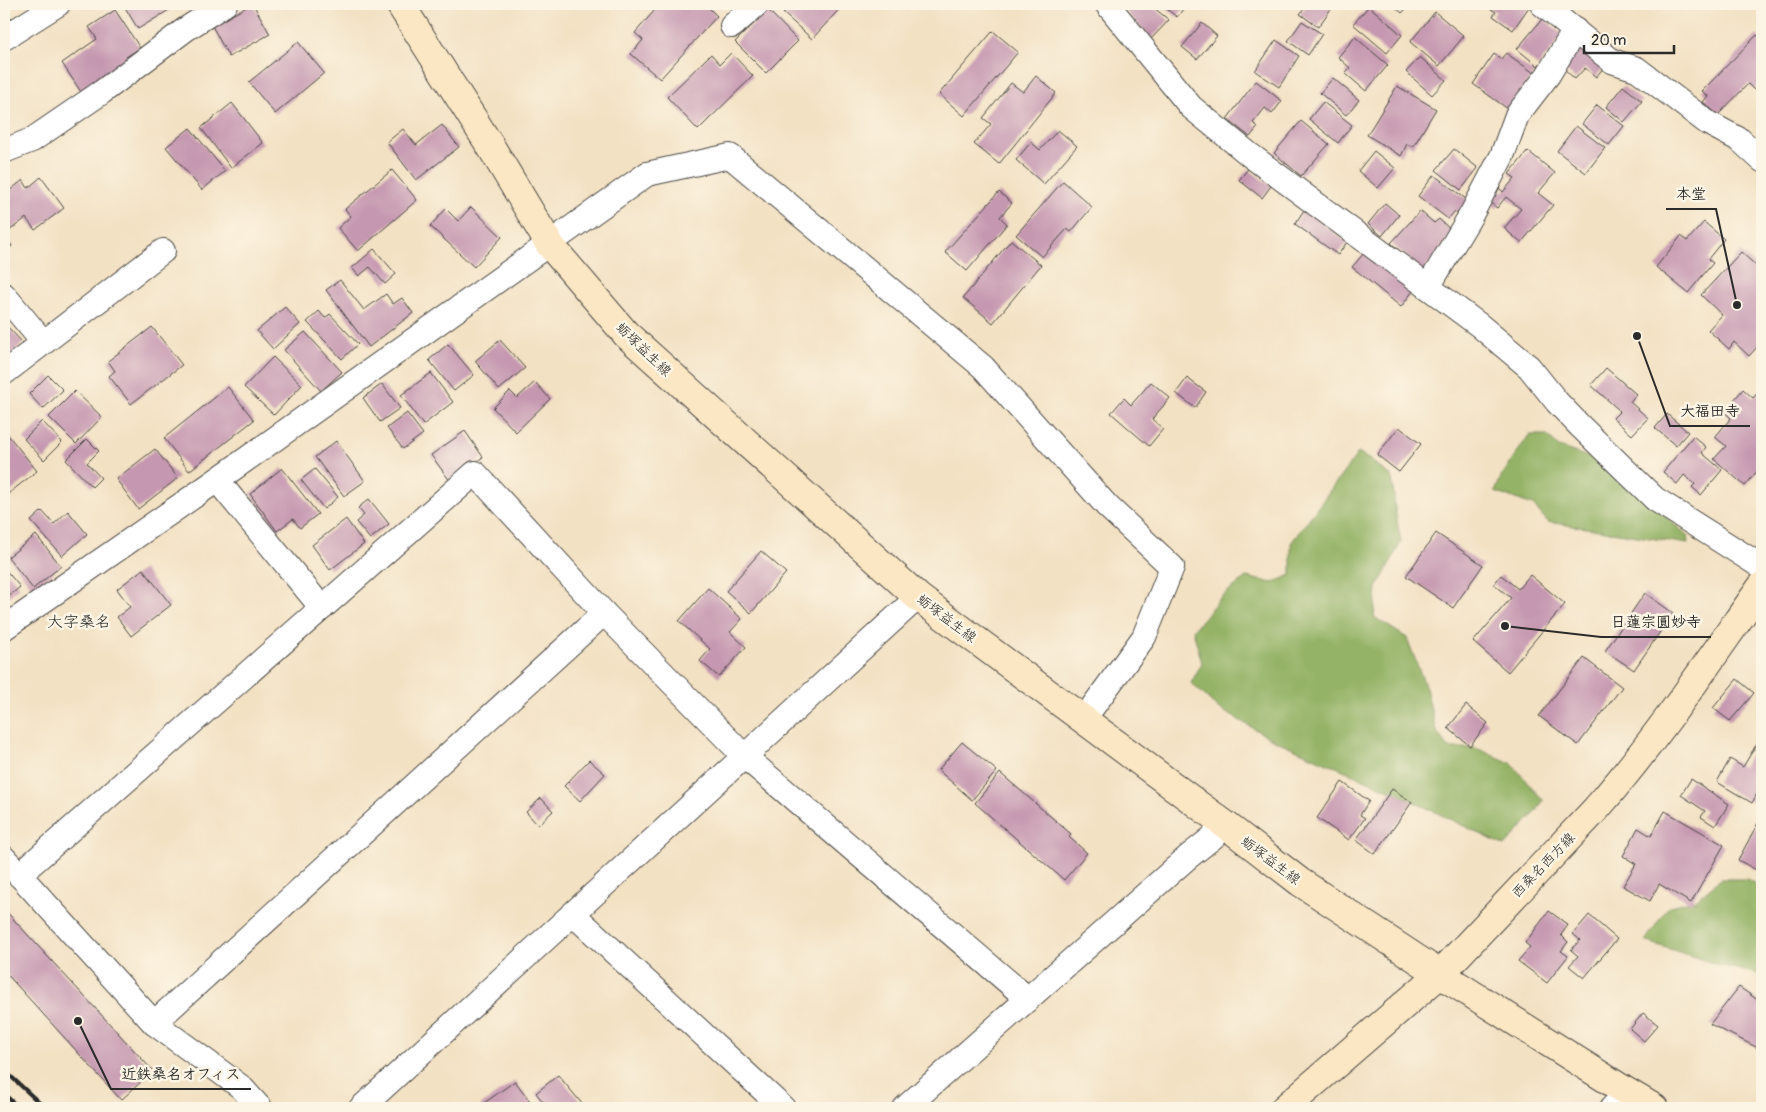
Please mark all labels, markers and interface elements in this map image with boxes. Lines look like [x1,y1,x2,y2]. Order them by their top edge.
scale bar [1584,22,1674,54]
text: 20 m [1591,31,1626,50]
callout: 本堂 [1666,179,1716,209]
text: 本堂 [1676,185,1706,204]
street label: 蛎塚益生線 [613,319,675,380]
callout: 大福田寺 [1670,396,1750,426]
text: 大福田寺 [1680,402,1740,421]
street label: 蛎塚益生線 [914,591,980,646]
callout: 日蓮宗圓妙寺 [1601,607,1711,637]
district label: 大字桑名 [47,612,111,632]
text: 日蓮宗圓妙寺 [1611,613,1701,632]
street label: 西桑名西方線 [1508,829,1579,901]
street label: 蛎塚益生線 [1238,833,1304,888]
callout: 近鉄桑名オフィス [111,1059,251,1089]
text: 近鉄桑名オフィス [122,1065,240,1084]

